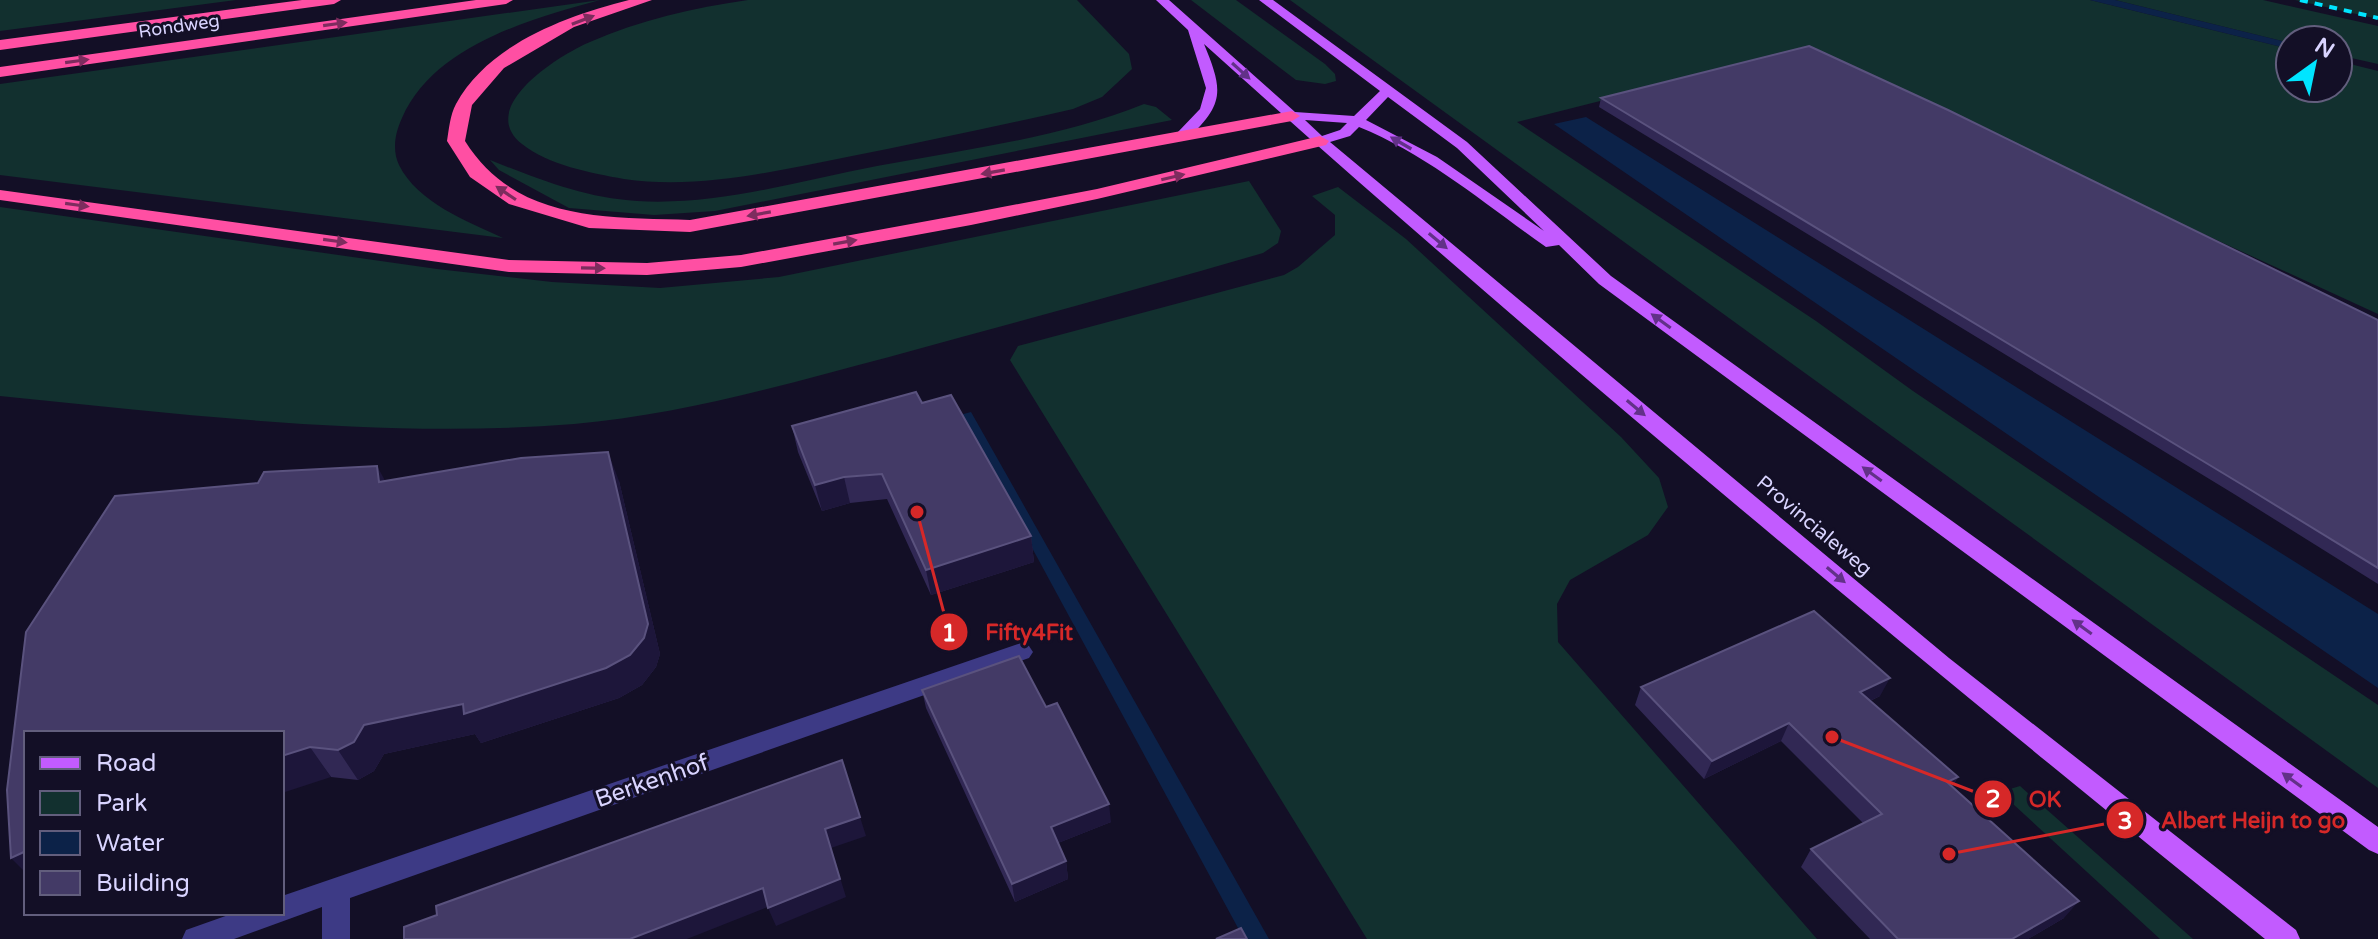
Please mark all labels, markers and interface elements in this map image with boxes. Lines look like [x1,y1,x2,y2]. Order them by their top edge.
street label: Rondweg [137,9,221,43]
one-way arrow [571,13,595,26]
one-way arrow [323,17,348,30]
north arrow [2274,24,2354,104]
text: N [2310,32,2339,64]
one-way arrow [65,54,90,67]
one-way arrow [1231,62,1250,80]
one-way arrow [1390,136,1412,150]
one-way arrow [980,166,1005,178]
one-way arrow [1161,170,1186,183]
one-way arrow [495,186,516,201]
one-way arrow [65,199,90,212]
one-way arrow [746,208,771,220]
one-way arrow [1427,232,1447,249]
one-way arrow [323,235,348,248]
one-way arrow [833,236,858,248]
one-way arrow [581,261,606,274]
one-way arrow [1651,314,1672,329]
one-way arrow [1626,399,1646,416]
one-way arrow [1861,467,1882,482]
street label: Provincialeweg [1751,471,1877,581]
one-way arrow [1825,566,1845,583]
callout: Fifty4Fit [929,609,1088,655]
text: 1 [941,619,957,648]
one-way arrow [2071,619,2093,635]
text: Fifty4Fit [985,620,1073,646]
legend [24,731,284,915]
street label: Berkenhof [591,748,714,814]
text: Road [96,749,156,778]
one-way arrow [2282,773,2303,788]
callout: OK [1973,776,2077,822]
text: 2 [1985,785,2001,814]
text: OK [2029,787,2062,813]
text: Park [96,789,147,818]
callout: Albert Heijn to go [2105,797,2361,843]
text: 3 [2117,807,2133,836]
text: Albert Heijn to go [2161,808,2345,834]
text: Water [96,829,165,858]
text: Building [96,869,190,898]

